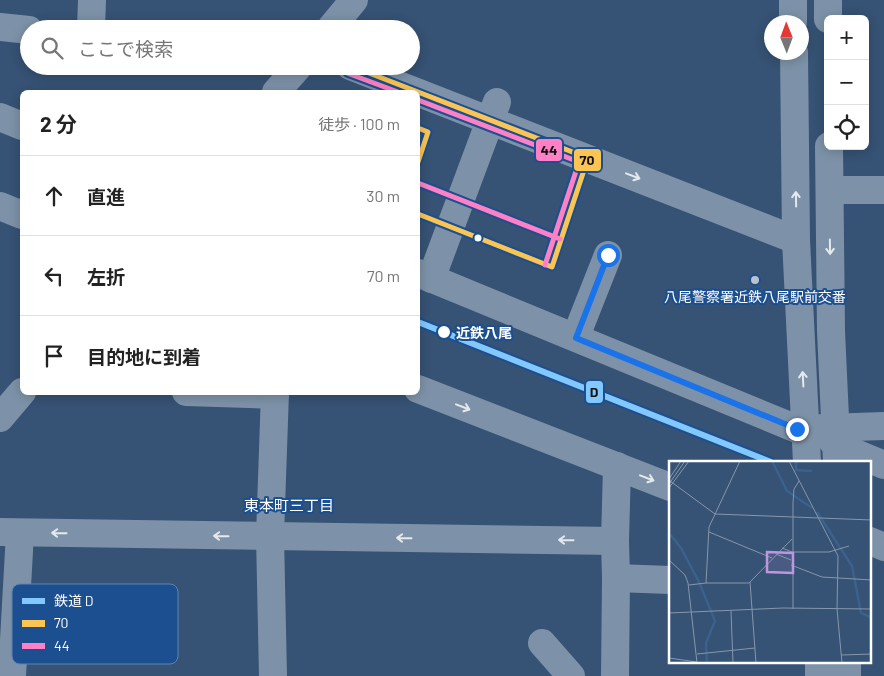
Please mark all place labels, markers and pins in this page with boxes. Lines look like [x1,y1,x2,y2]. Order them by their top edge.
unlabelled marker [473,233,483,243]
marker: 八尾警察署近鉄八尾駅前交番 [749,274,761,286]
place label: 八尾警察署近鉄八尾駅前交番 [664,288,846,305]
marker: 近鉄八尾 [436,324,452,340]
place label: 近鉄八尾 [456,324,512,341]

